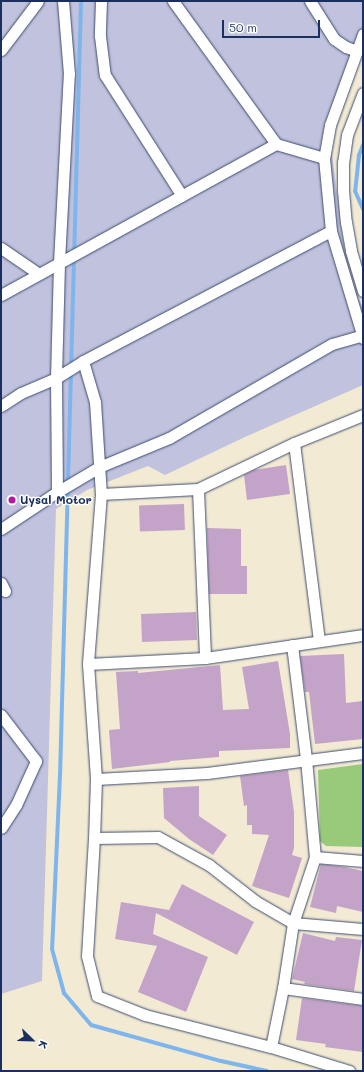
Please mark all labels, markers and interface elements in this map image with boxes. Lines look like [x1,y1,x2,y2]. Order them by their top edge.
scale bar [224,12,322,38]
text: 50 m [229,19,257,35]
place label: Uysal Motor [20,493,92,507]
marker: Uysal Motor [7,495,17,505]
north arrow [12,1020,52,1060]
text: K [35,1039,52,1051]

